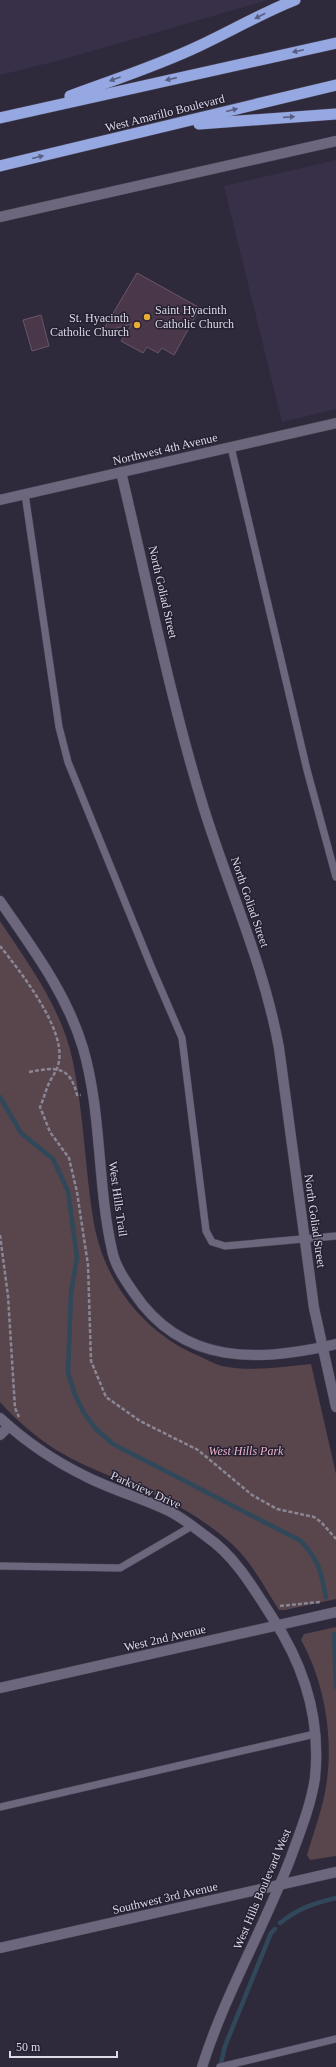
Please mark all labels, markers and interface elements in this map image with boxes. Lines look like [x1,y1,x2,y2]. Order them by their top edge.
one-way arrow [254,12,266,19]
one-way arrow [292,49,304,55]
one-way arrow [109,77,121,83]
one-way arrow [165,77,177,83]
street label: West Amarillo Boulevard [104,91,226,135]
one-way arrow [226,107,238,113]
one-way arrow [283,114,295,120]
one-way arrow [32,154,44,160]
place label: Saint Hyacinth Catholic Church [155,303,234,331]
place label: St. Hyacinth Catholic Church [50,311,129,339]
marker: Saint Hyacinth Catholic Church [142,312,152,322]
marker: St. Hyacinth Catholic Church [132,320,142,330]
street label: Northwest 4th Avenue [111,430,219,468]
street label: North Goliad Street [146,544,181,640]
street label: North Goliad Street [228,855,272,950]
street label: West Hills Trail [106,1161,130,1238]
street label: North Goliad Street [301,1173,329,1269]
park label: West Hills Park [209,1444,284,1458]
street label: Parkview Drive [109,1468,183,1512]
street label: West 2nd Avenue [123,1622,207,1654]
street label: West Hills Boulevard West [230,1826,294,1951]
street label: Southwest 3rd Avenue [111,1879,219,1917]
scale bar [10,2033,117,2059]
text: 50 m [16,2040,41,2054]

